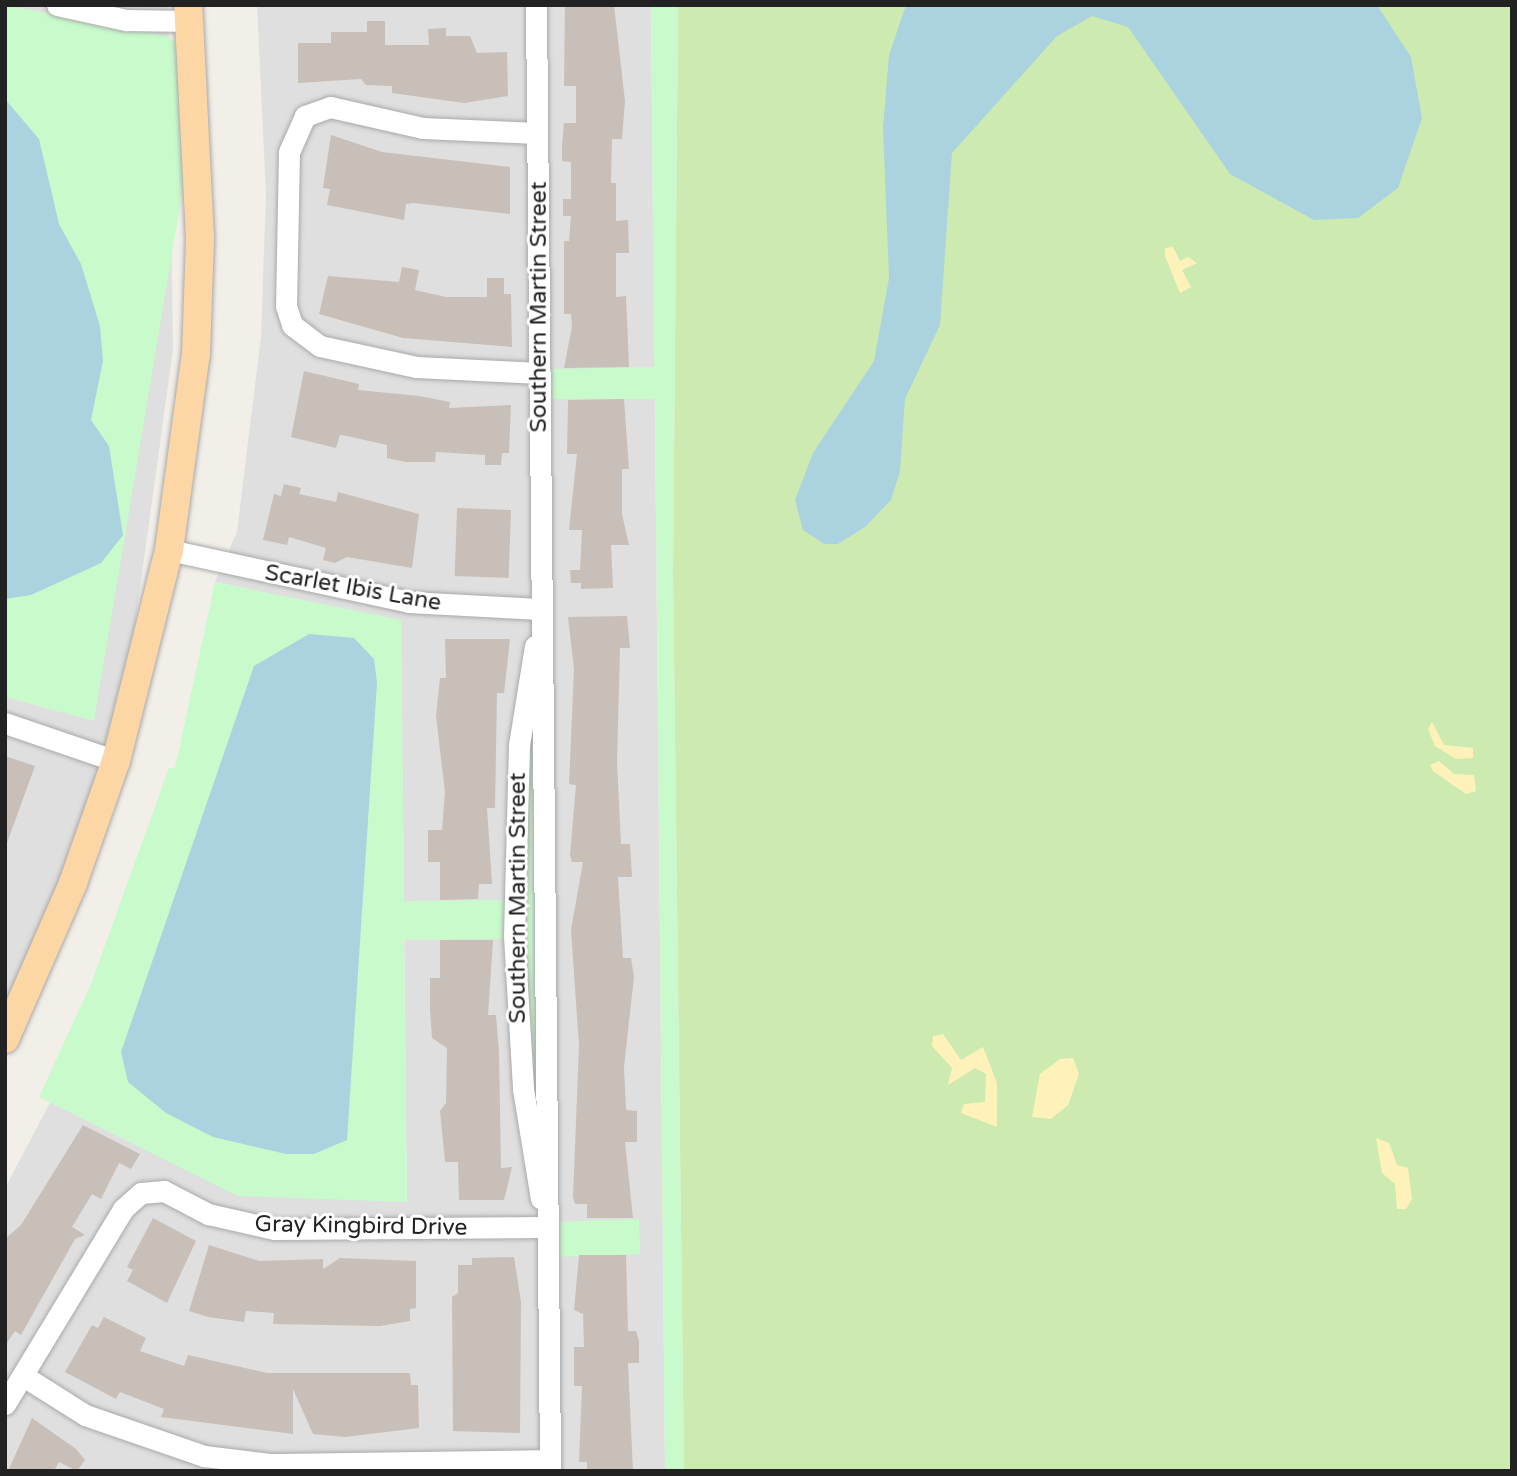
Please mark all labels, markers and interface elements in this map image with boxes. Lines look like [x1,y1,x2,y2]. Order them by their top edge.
street label: Southern Martin Street [525,182,553,432]
street label: Scarlet Ibis Lane [263,559,443,617]
street label: Southern Martin Street [504,773,532,1023]
street label: Gray Kingbird Drive [254,1210,468,1242]

